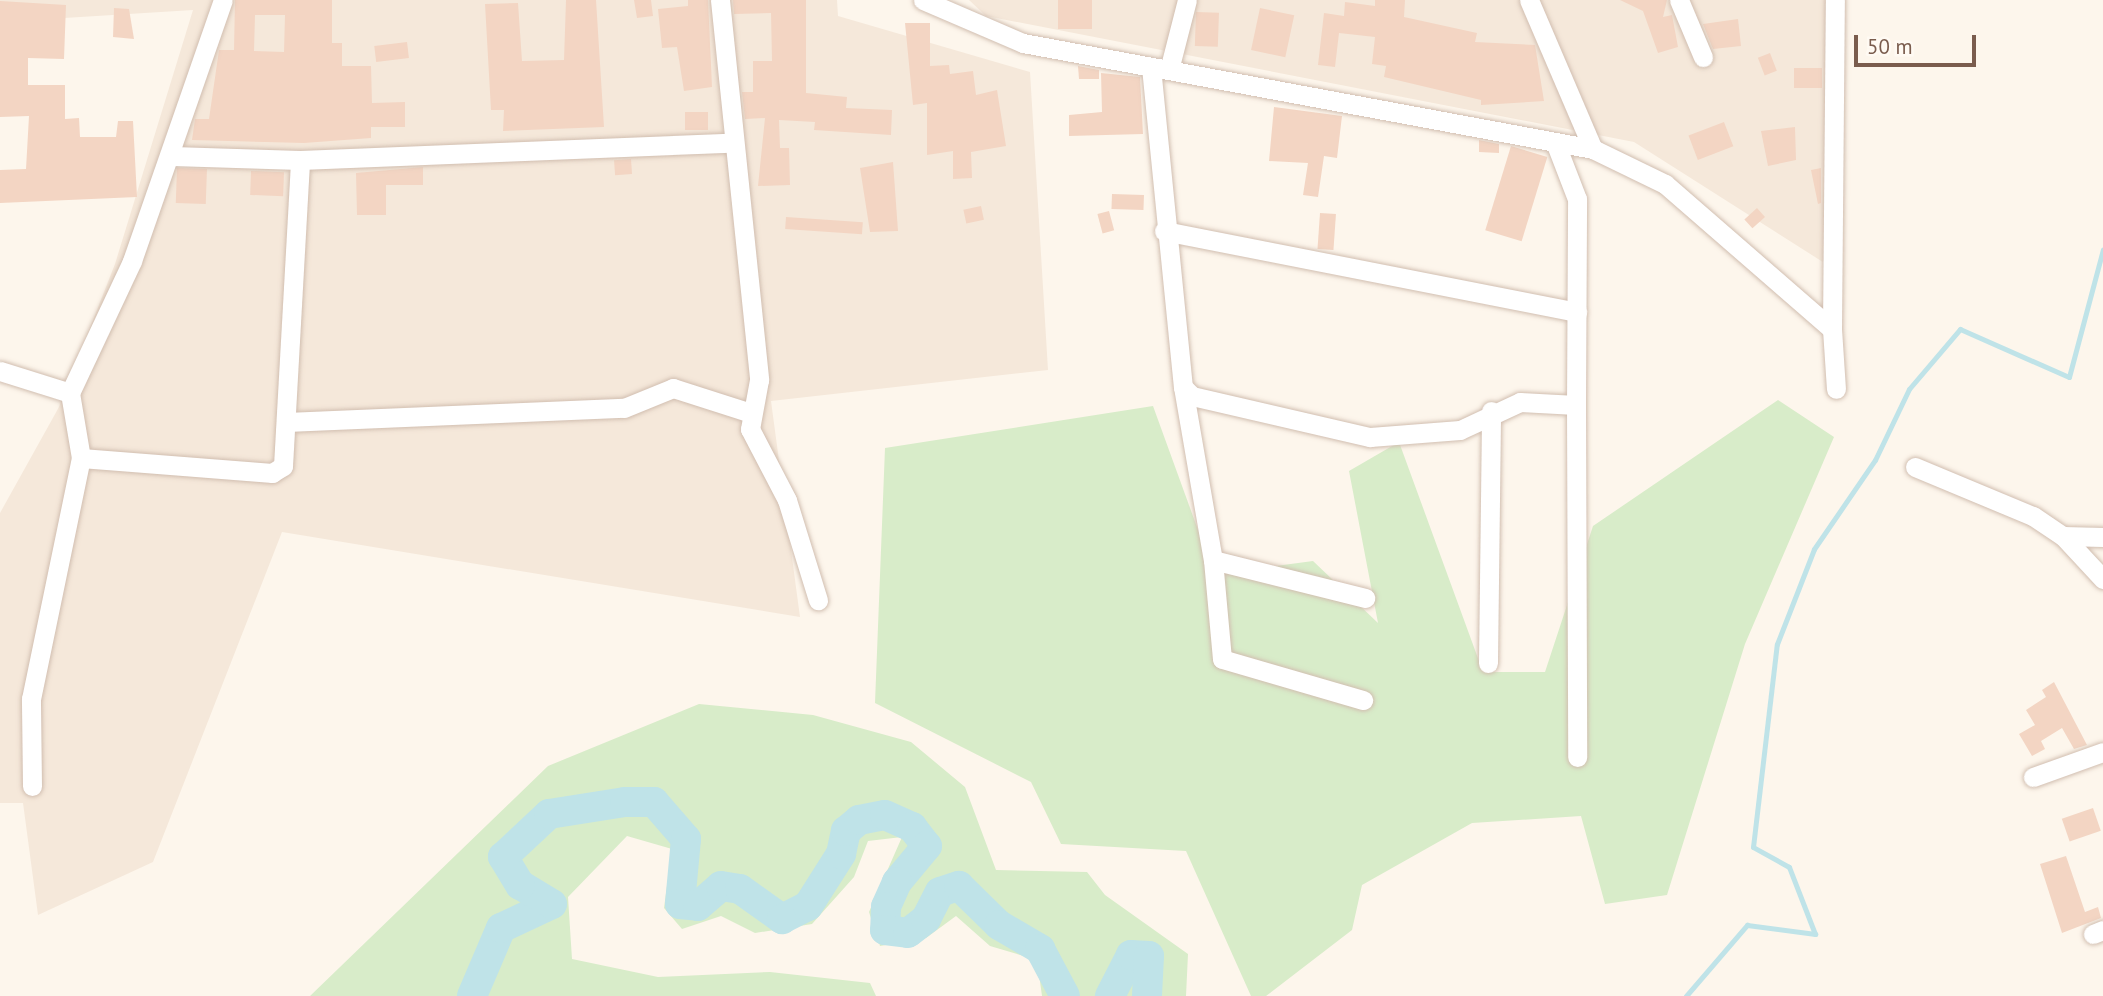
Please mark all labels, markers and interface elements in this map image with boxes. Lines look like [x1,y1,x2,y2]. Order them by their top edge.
scale bar [1858,21,1980,65]
text: 50 m [1867,33,1913,60]

